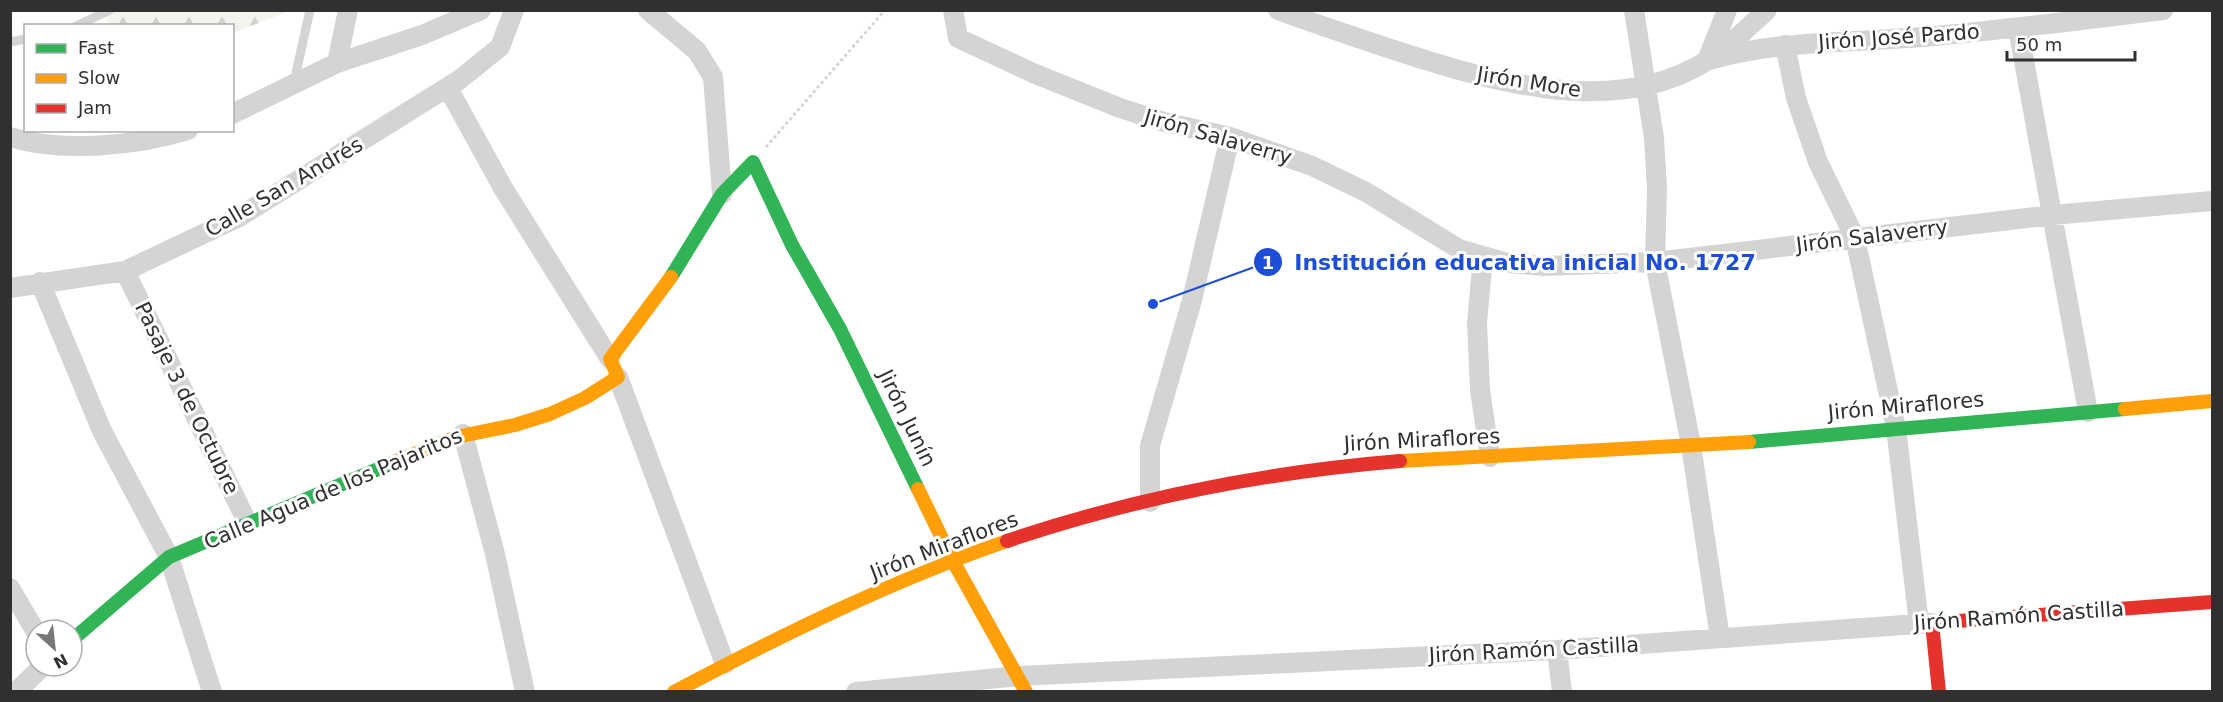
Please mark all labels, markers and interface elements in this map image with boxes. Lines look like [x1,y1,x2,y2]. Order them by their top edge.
street label: Jirón José Pardo [1816,19,1980,55]
legend [24,24,234,132]
scale bar [2007,24,2134,62]
text: 50 m [2016,34,2062,55]
text: Fast [78,37,114,58]
street label: Jirón More [1473,62,1583,102]
text: Slow [78,67,120,88]
text: Jam [77,97,112,118]
street label: Jirón Salaverry [1139,104,1295,170]
street label: Calle San Andrés [201,132,367,242]
street label: Jirón Salaverry [1793,215,1949,257]
callout: Institución educativa inicial No. 1727 [1253,242,1768,282]
text: Institución educativa inicial No. 1727 [1294,250,1756,275]
text: 1 [1262,252,1274,273]
street label: Pasaje 3 de Octubre [130,298,244,498]
street label: Jirón Junín [872,364,941,470]
street label: Jirón Miraflores [1825,387,1985,425]
street label: Calle Agua de los Pajaritos [200,424,466,554]
street label: Jirón Miraflores [1341,424,1501,456]
street label: Jirón Miraflores [865,507,1021,586]
street label: Jirón Ramón Castilla [1911,597,2125,635]
north arrow [24,618,84,678]
street label: Jirón Ramón Castilla [1426,633,1640,668]
text: N [50,649,71,672]

